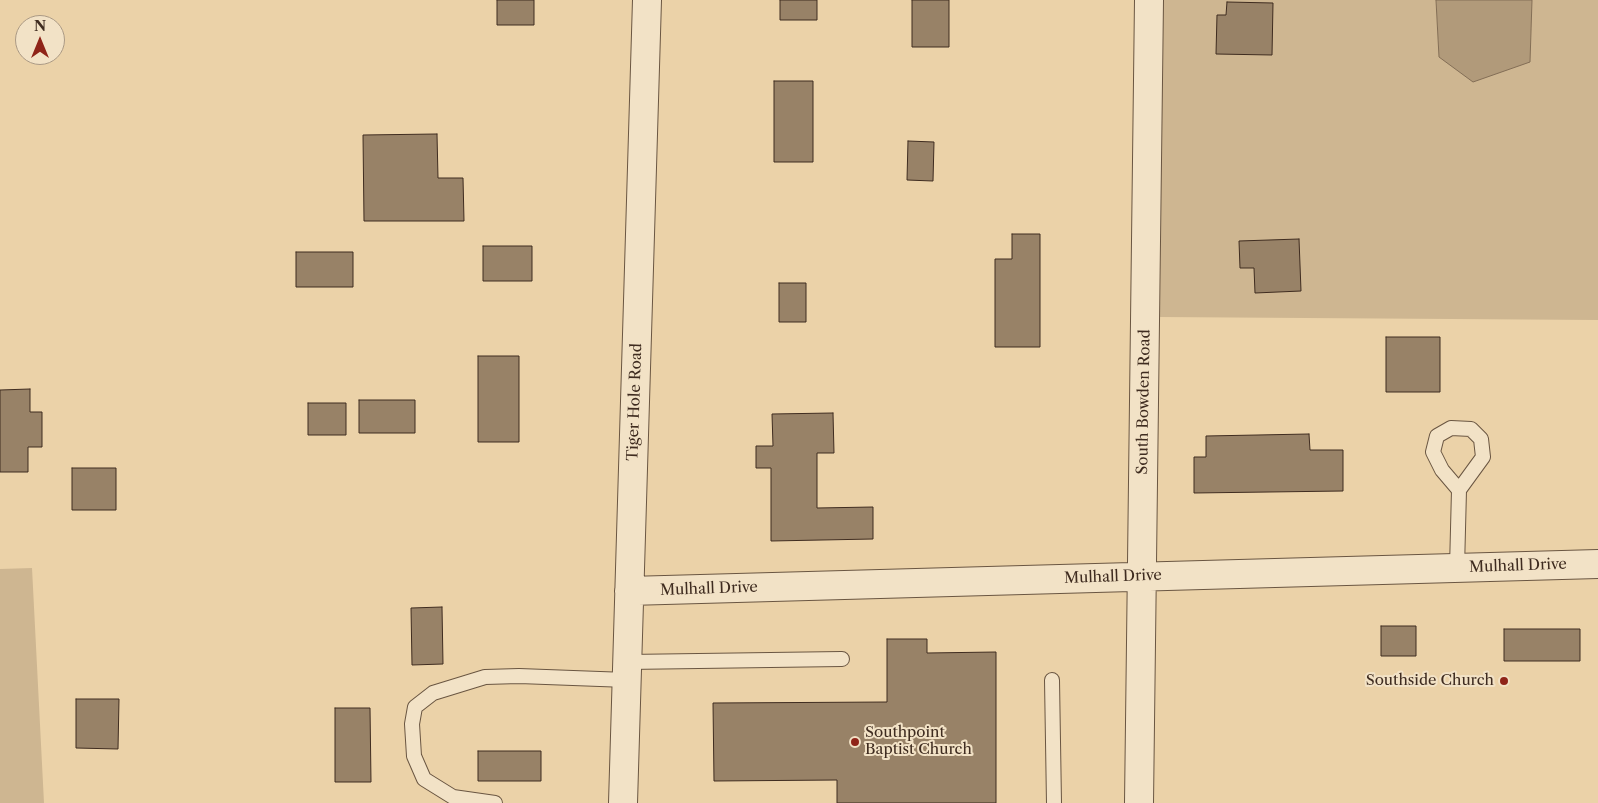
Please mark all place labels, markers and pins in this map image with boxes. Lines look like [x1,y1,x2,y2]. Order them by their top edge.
place label: Southside Church [1366,672,1494,690]
marker: Southside Church [1498,675,1510,687]
place label: Southpoint Baptist Church [865,724,972,759]
marker: Southpoint Baptist Church [849,736,861,748]

